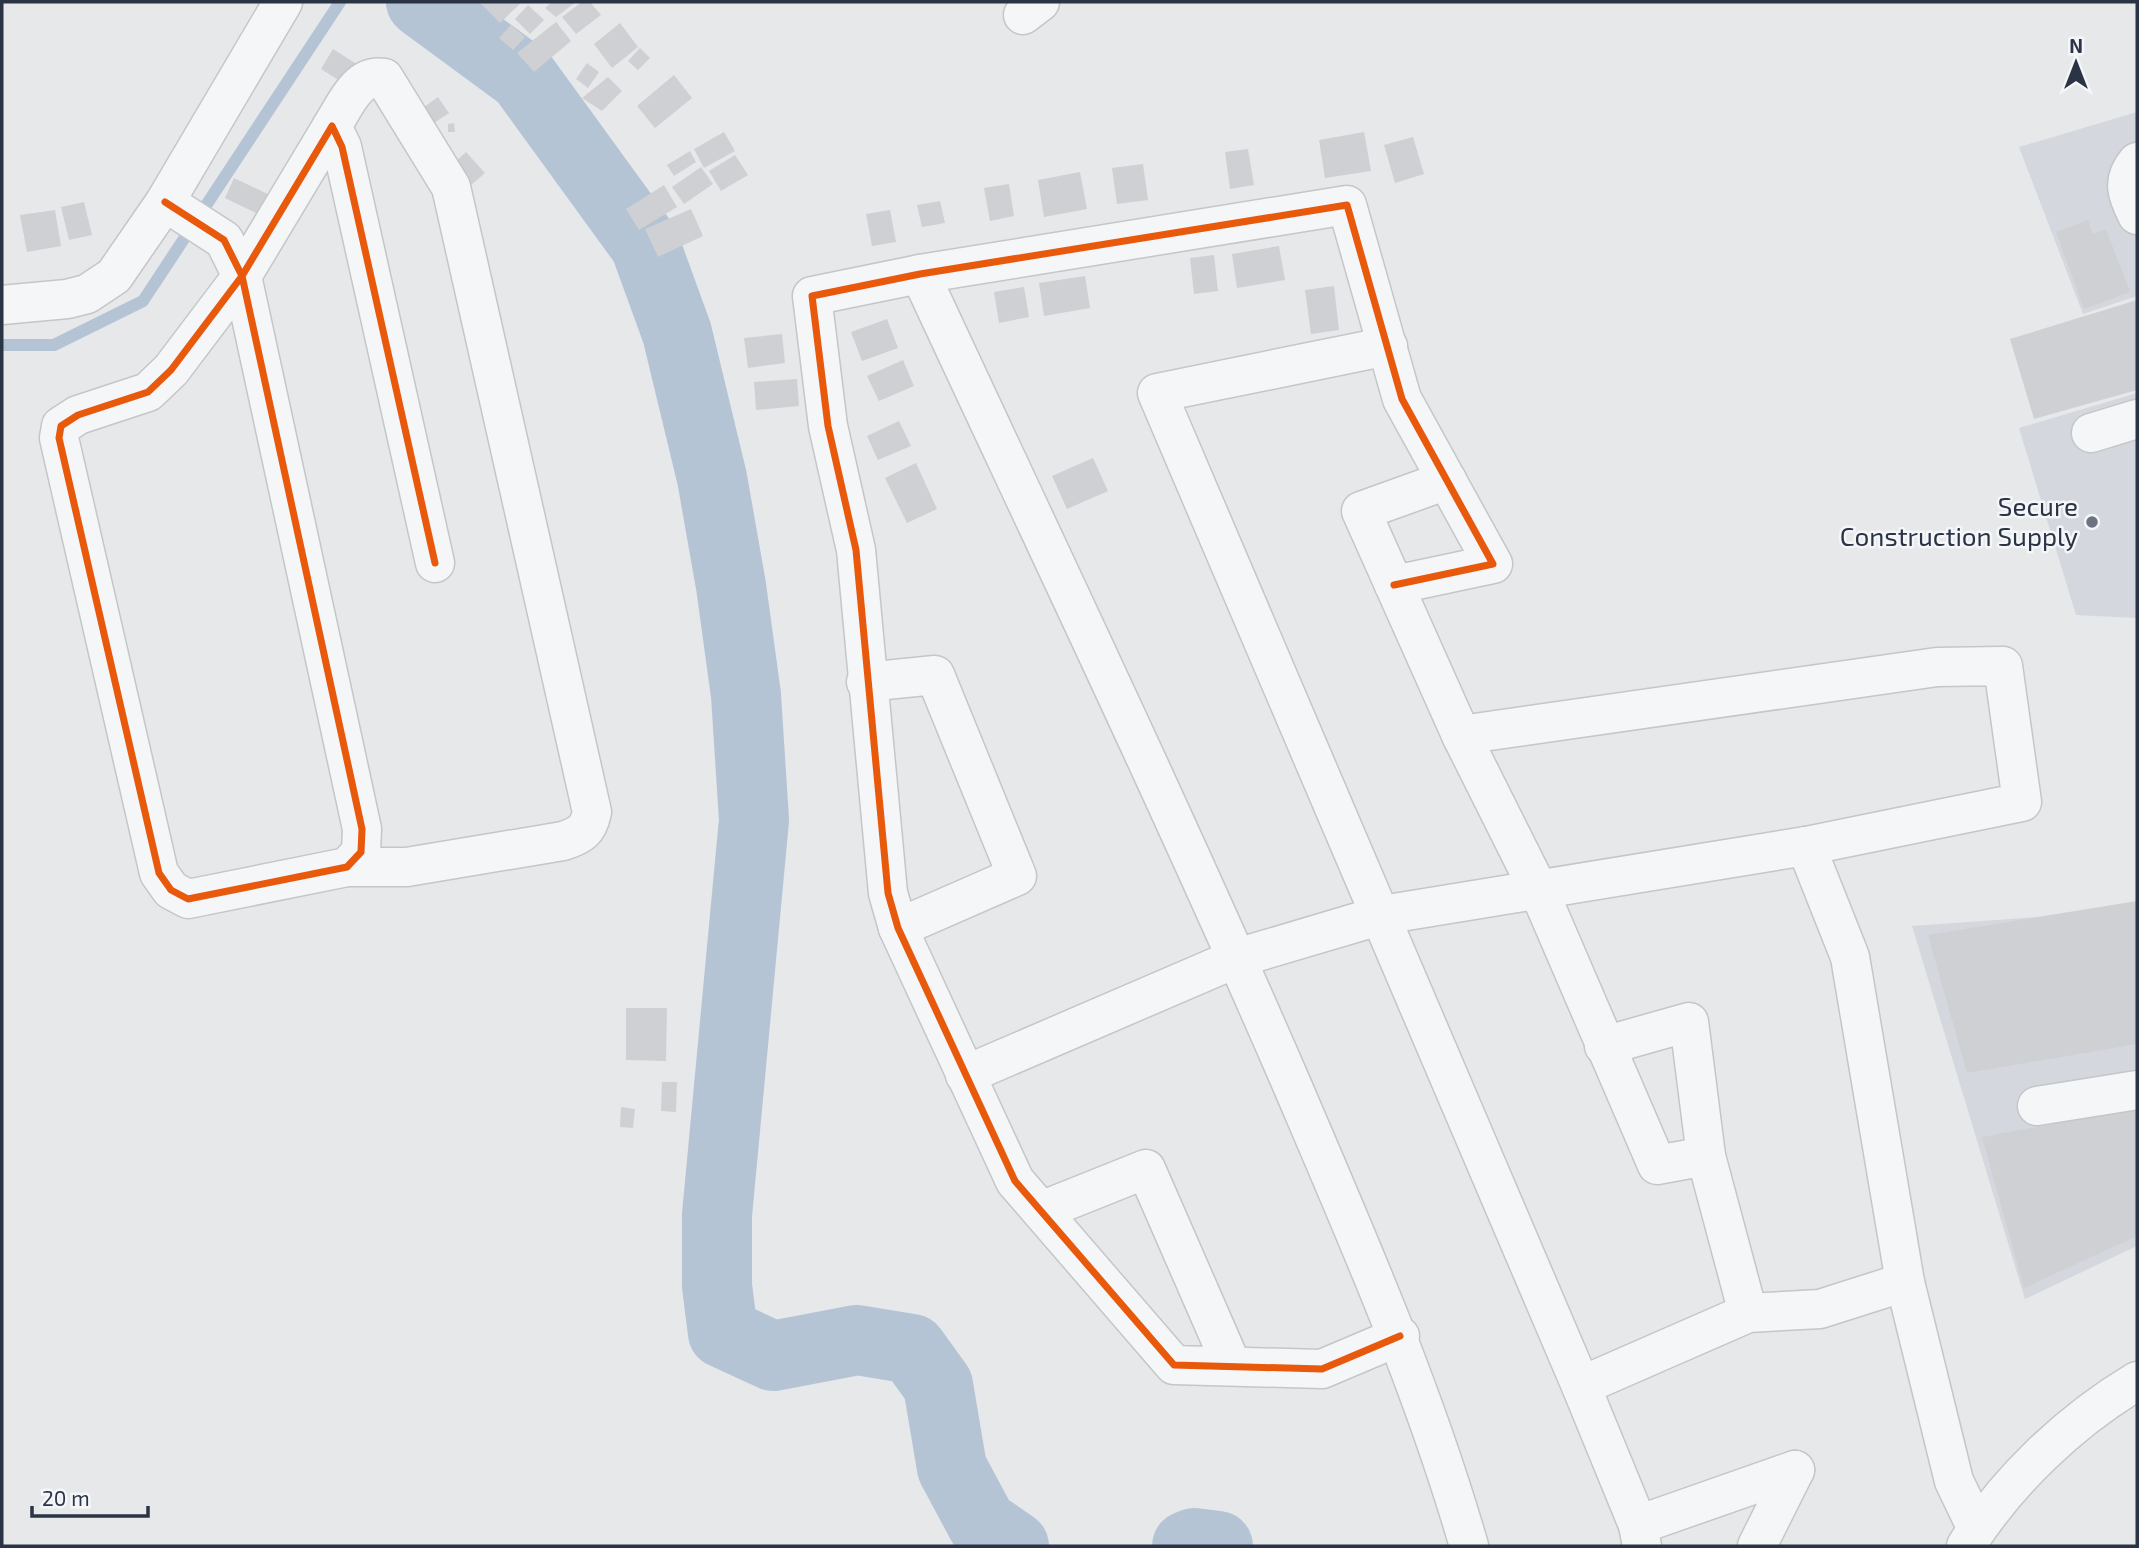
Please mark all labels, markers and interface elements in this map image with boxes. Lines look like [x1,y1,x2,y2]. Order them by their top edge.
north arrow [2041,28,2111,98]
text: N [2069,34,2083,57]
place label: Secure Construction Supply [1840,490,2078,551]
marker: Secure Construction Supply [2084,514,2100,530]
scale bar [32,1474,147,1518]
text: 20 m [42,1485,90,1510]

